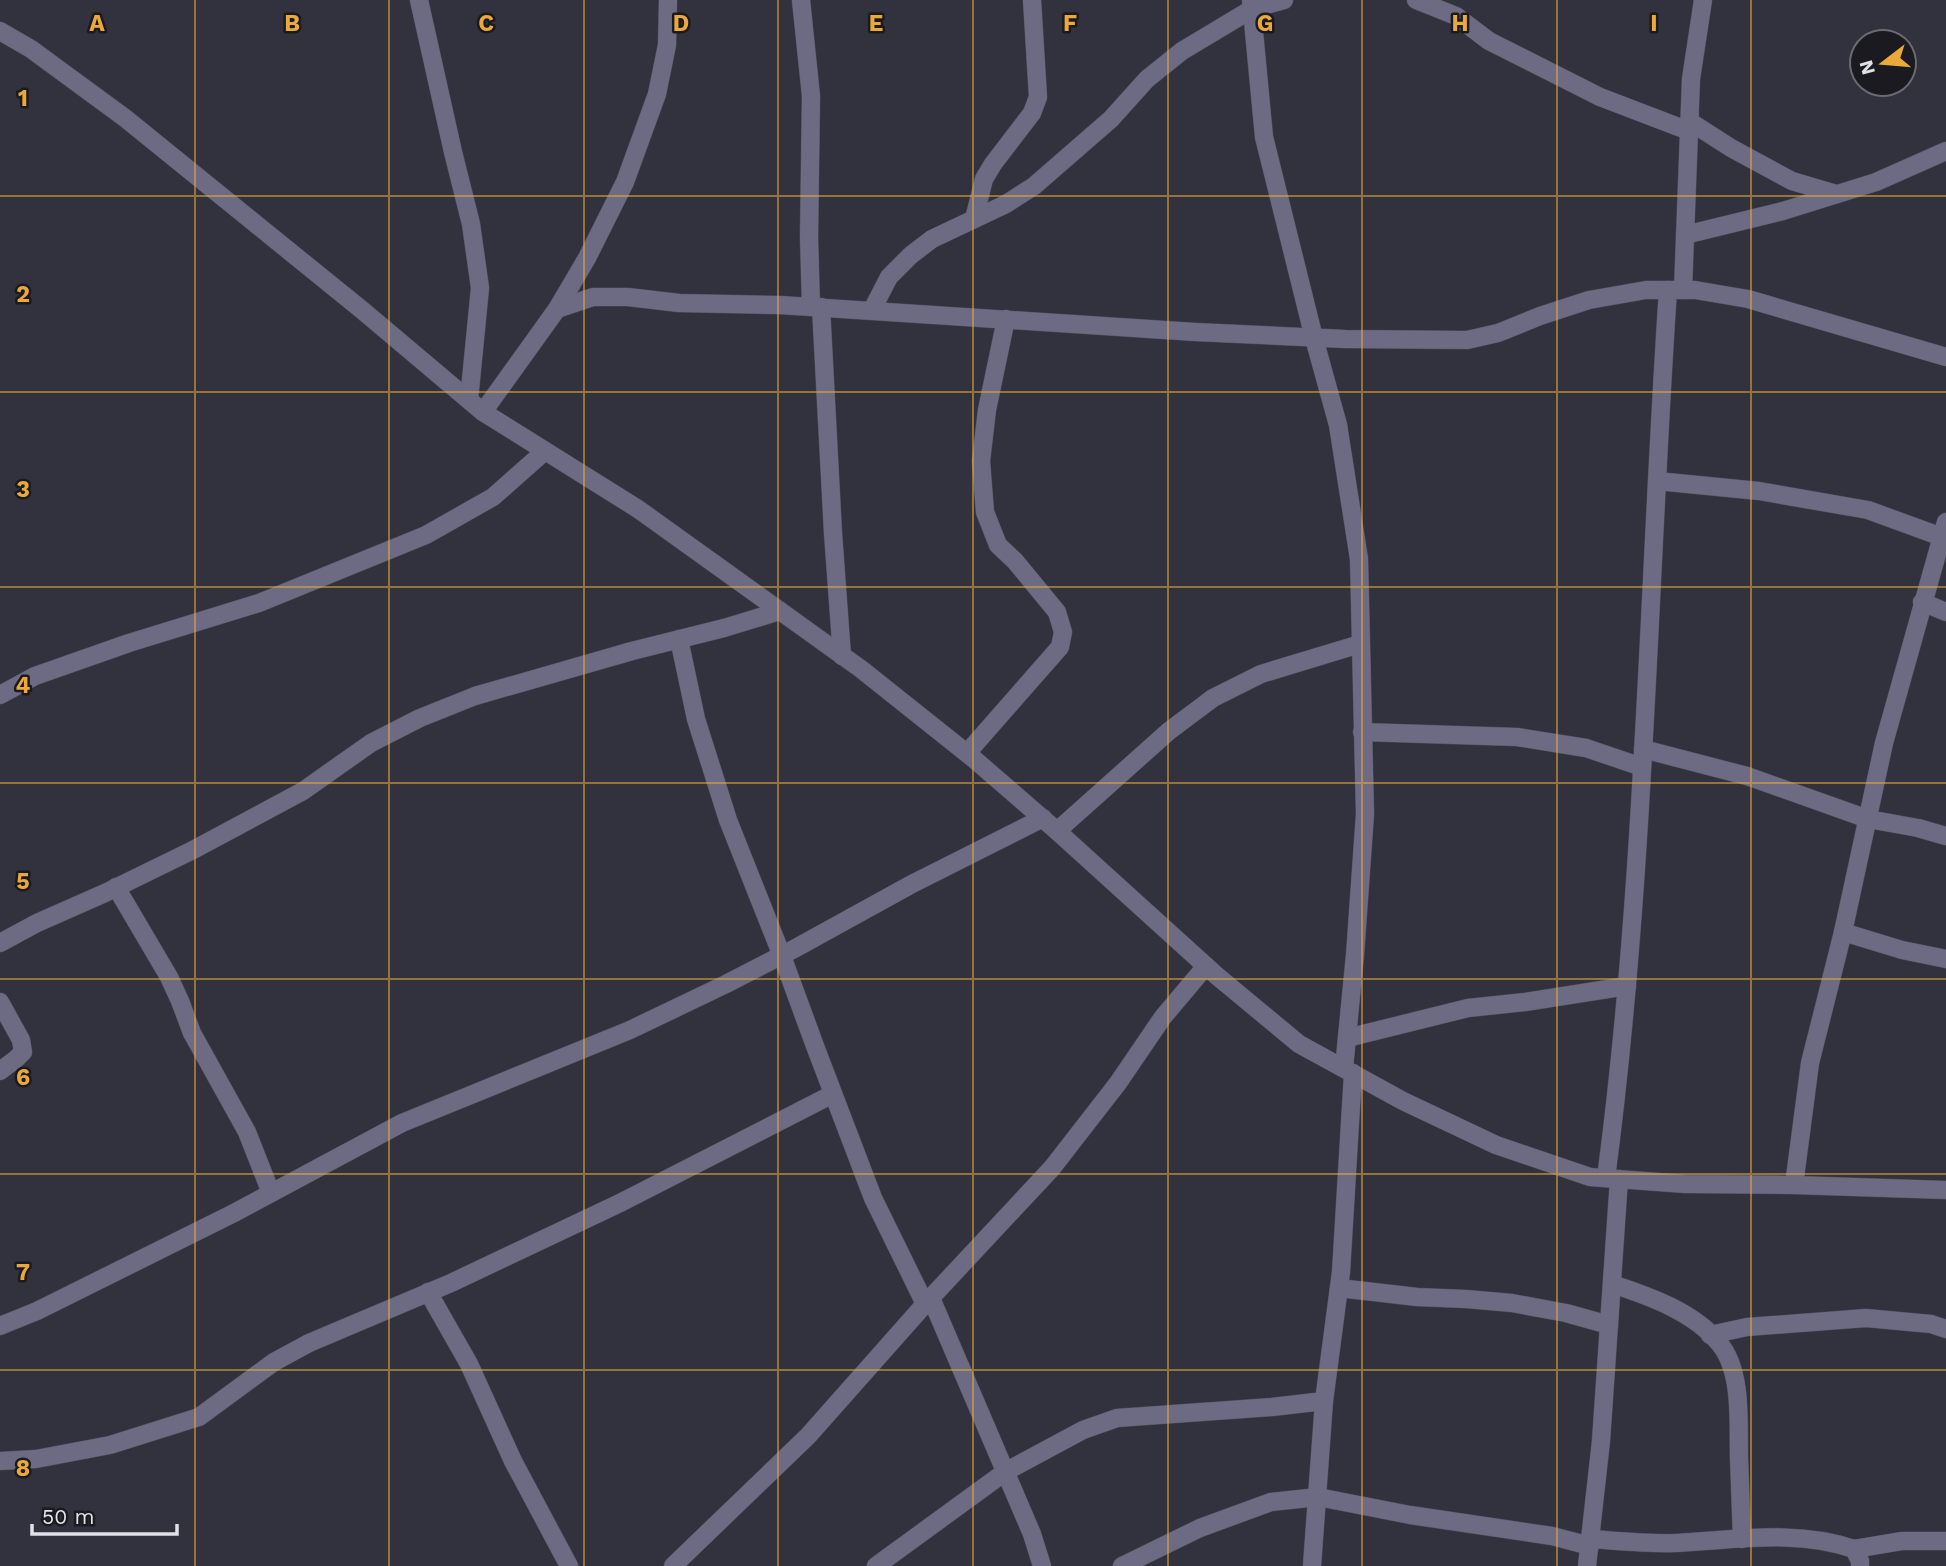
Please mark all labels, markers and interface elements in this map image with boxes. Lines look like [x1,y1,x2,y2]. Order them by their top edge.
text: A [89,10,105,37]
text: B [284,10,300,37]
text: C [478,10,494,37]
text: D [673,10,689,37]
text: E [869,10,883,37]
text: F [1063,10,1077,37]
text: G [1257,10,1273,37]
text: H [1451,10,1469,37]
text: I [1650,10,1658,37]
north arrow [1848,28,1918,98]
text: N [1854,58,1880,77]
text: 1 [18,85,28,112]
text: 2 [16,281,30,308]
text: 3 [16,476,30,503]
text: 4 [16,672,31,699]
text: 5 [16,868,30,895]
text: 6 [16,1064,30,1091]
text: 7 [16,1259,30,1286]
text: 8 [16,1455,30,1482]
scale bar [32,1492,177,1536]
text: 50 m [42,1504,94,1529]

